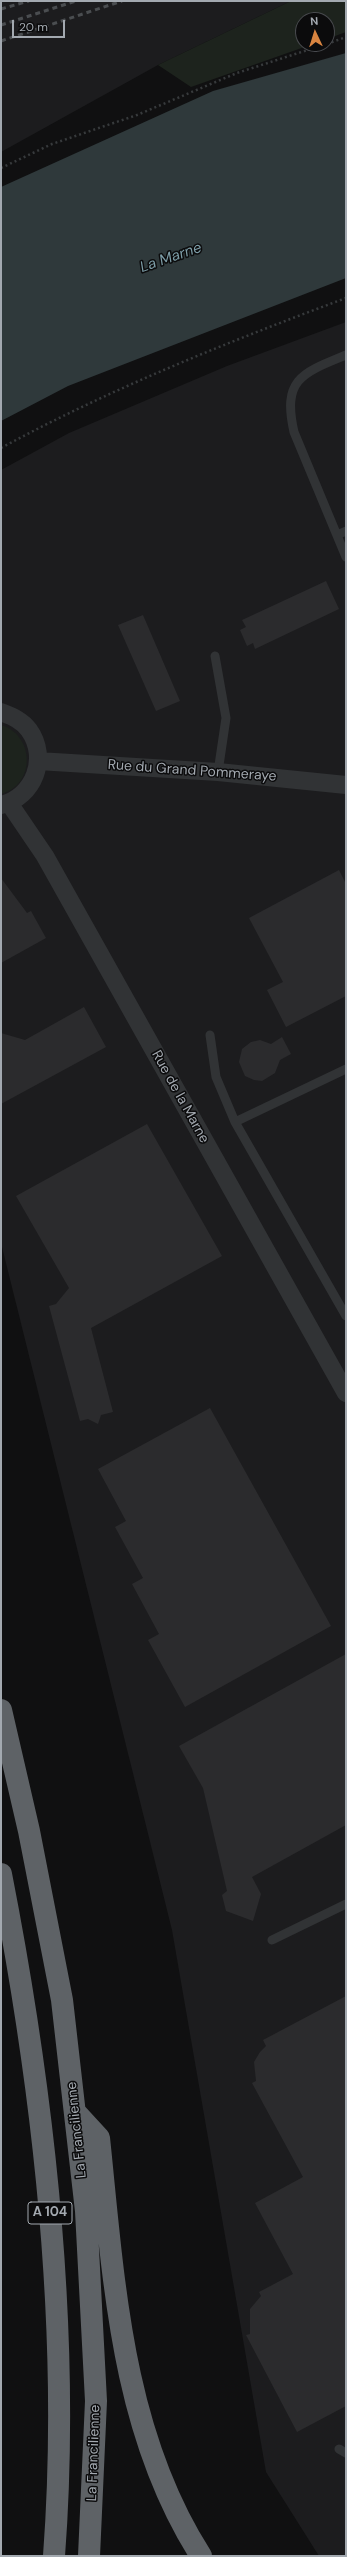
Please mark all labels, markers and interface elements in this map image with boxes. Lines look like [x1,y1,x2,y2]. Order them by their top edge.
scale bar [14,12,67,38]
north arrow [295,12,335,52]
text: N [310,14,319,28]
text: 20 m [19,19,48,35]
water label: La Marne [138,239,204,277]
street label: Rue du Grand Pommeraye [107,757,277,785]
street label: Rue de la Marne [148,1048,212,1146]
street label: La Francilienne [64,2081,90,2179]
road number: A 104 [28,2202,72,2224]
street label: La Francilienne [84,2404,104,2502]

